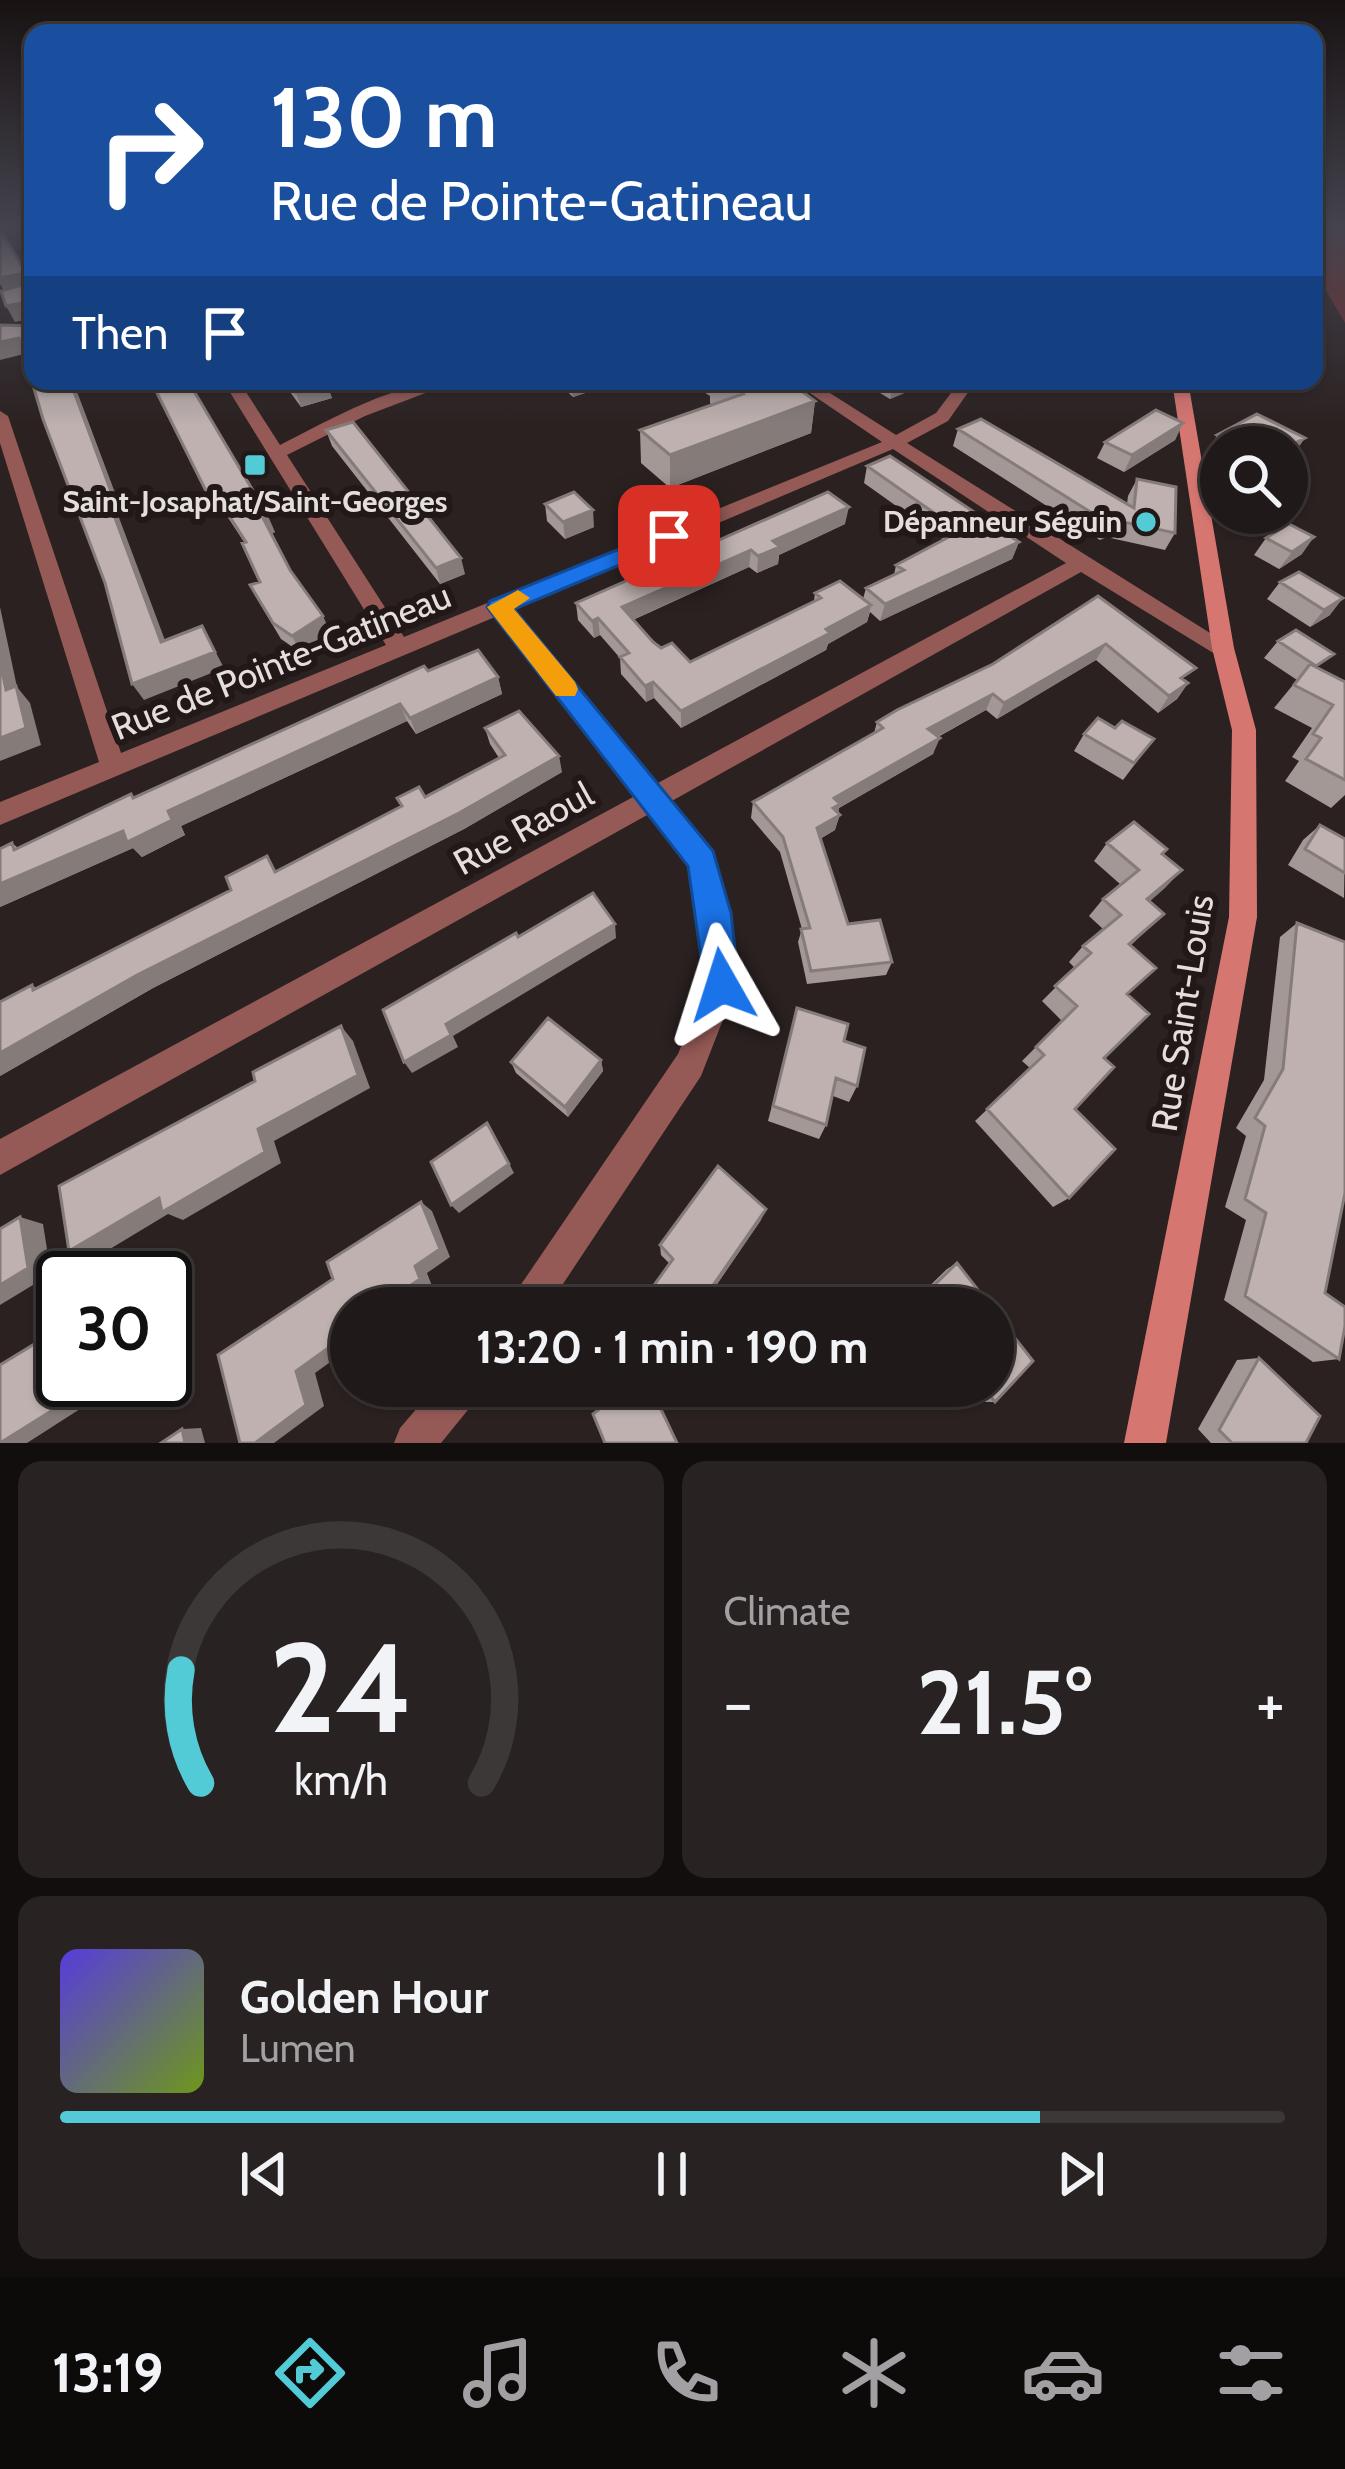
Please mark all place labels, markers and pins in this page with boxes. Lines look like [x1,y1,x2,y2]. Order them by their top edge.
marker: Saint-Josaphat/Saint-Georges [242,452,268,478]
place label: Saint-Josaphat/Saint-Georges [63,483,447,520]
pin [618,485,720,587]
place label: Dépanneur Séguin [883,503,1122,540]
marker: Dépanneur Séguin [1133,509,1159,535]

